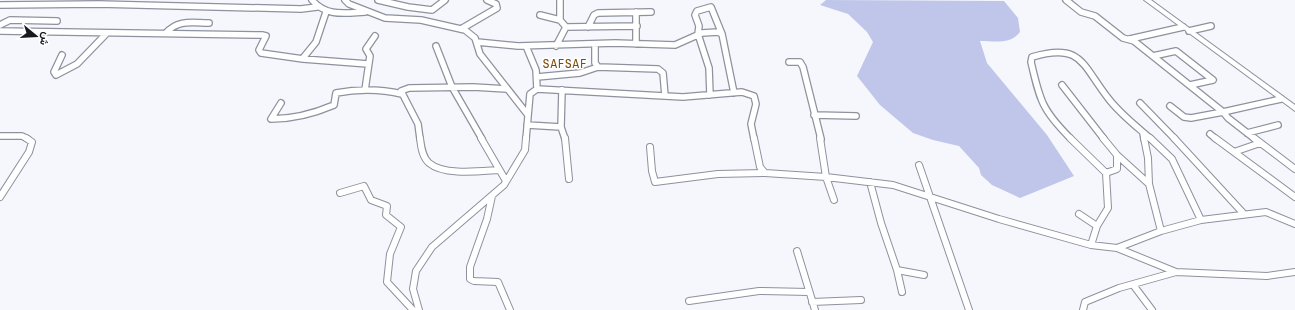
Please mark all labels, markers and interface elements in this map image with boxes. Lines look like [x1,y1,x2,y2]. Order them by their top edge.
north arrow [16,16,56,56]
text: ش [37,31,54,48]
district label: SAFSAF [543,56,587,72]

